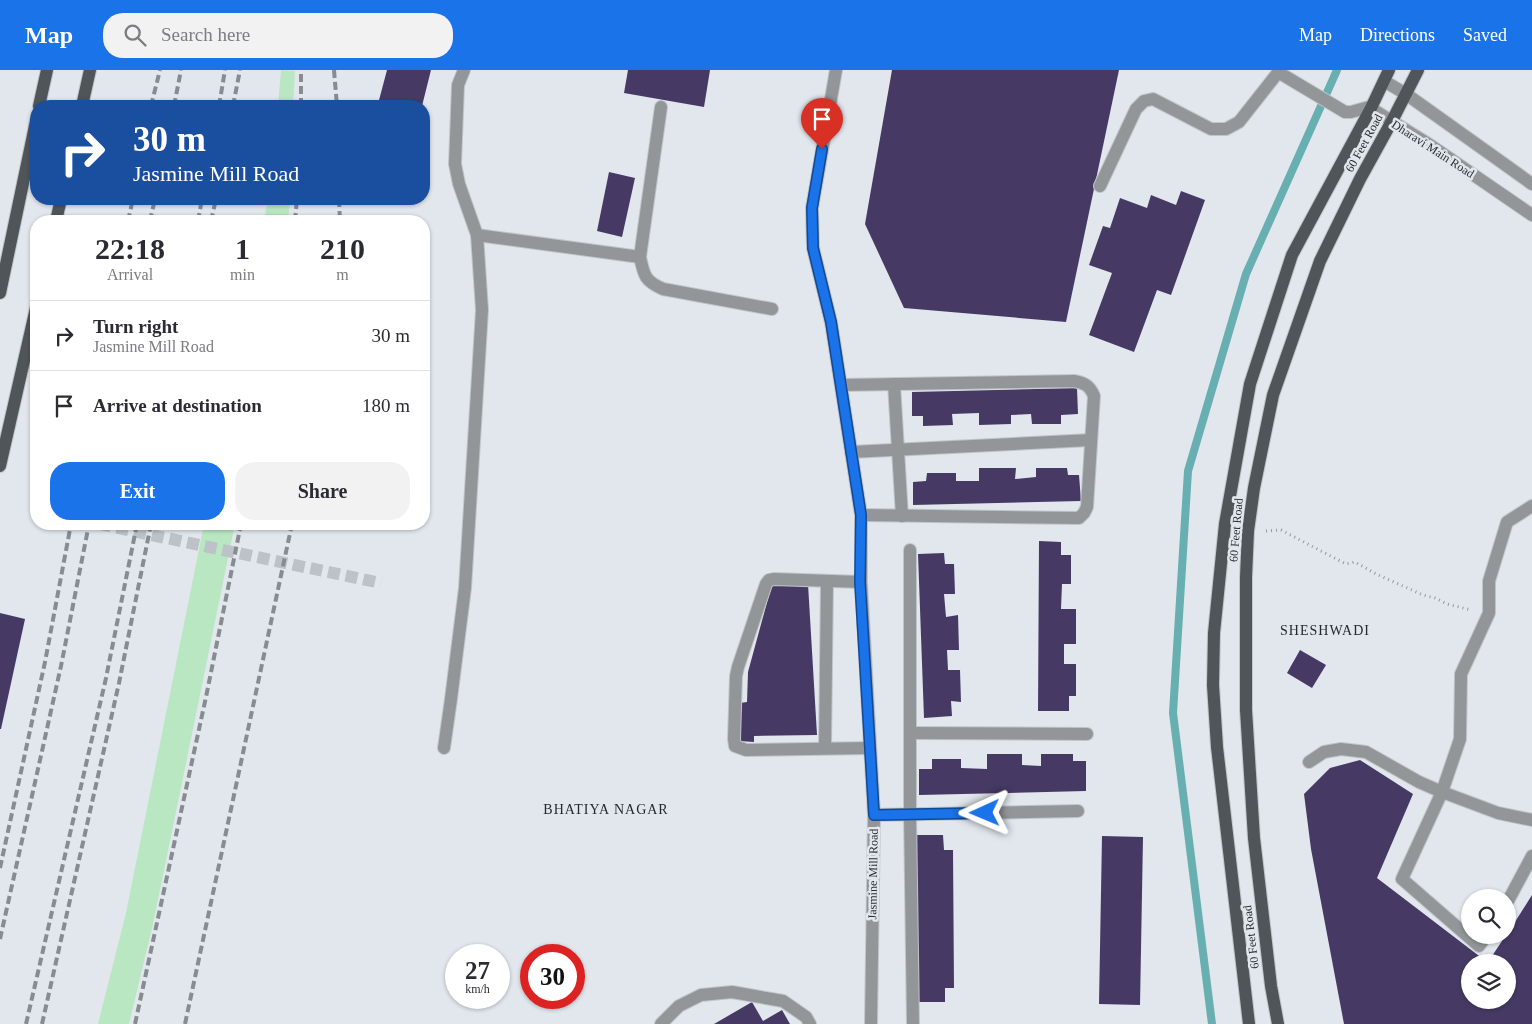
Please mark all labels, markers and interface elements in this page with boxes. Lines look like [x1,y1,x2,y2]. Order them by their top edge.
search box [103,13,453,58]
icon: search [121,21,149,49]
text: Map [25,22,73,48]
text: Search here [161,24,250,45]
text: Map [1299,25,1332,45]
text: Directions [1360,25,1435,45]
text: Saved [1463,25,1507,45]
pin [801,98,843,149]
icon: arrive [808,105,836,133]
street label: 60 Feet Road [1342,112,1386,174]
street label: Dharavi Main Road [1389,117,1477,181]
icon: right [50,120,115,185]
text: 30 m [133,120,206,159]
text: Jasmine Mill Road [133,161,299,186]
text: 22:18 [95,232,165,265]
text: 1 [235,232,250,265]
text: 210 [320,232,365,265]
text: Arrival [107,266,153,283]
text: min [230,266,255,283]
text: m [336,266,349,283]
text: Turn right [93,316,178,337]
icon: right [50,322,78,350]
text: 30 m [371,325,410,346]
text: Jasmine Mill Road [93,338,214,355]
icon: arrive [50,392,78,420]
text: Arrive at destination [93,395,262,416]
text: 180 m [362,395,410,416]
button: Exit [50,462,225,520]
button: Share [235,462,410,520]
street label: 60 Feet Road [1226,498,1246,562]
district label: SHESHWADI [1280,623,1370,638]
position arrow [958,786,1010,838]
district label: BHATIYA NAGAR [543,802,669,817]
street label: Jasmine Mill Road [865,829,881,919]
map controls [1461,889,1516,1009]
button: search [1461,889,1516,944]
street label: 60 Feet Road [1240,904,1262,970]
speed limit sign: 30 [520,944,585,1009]
button: layers [1461,954,1516,1009]
text: 27 [465,957,490,984]
text: km/h [465,982,490,996]

